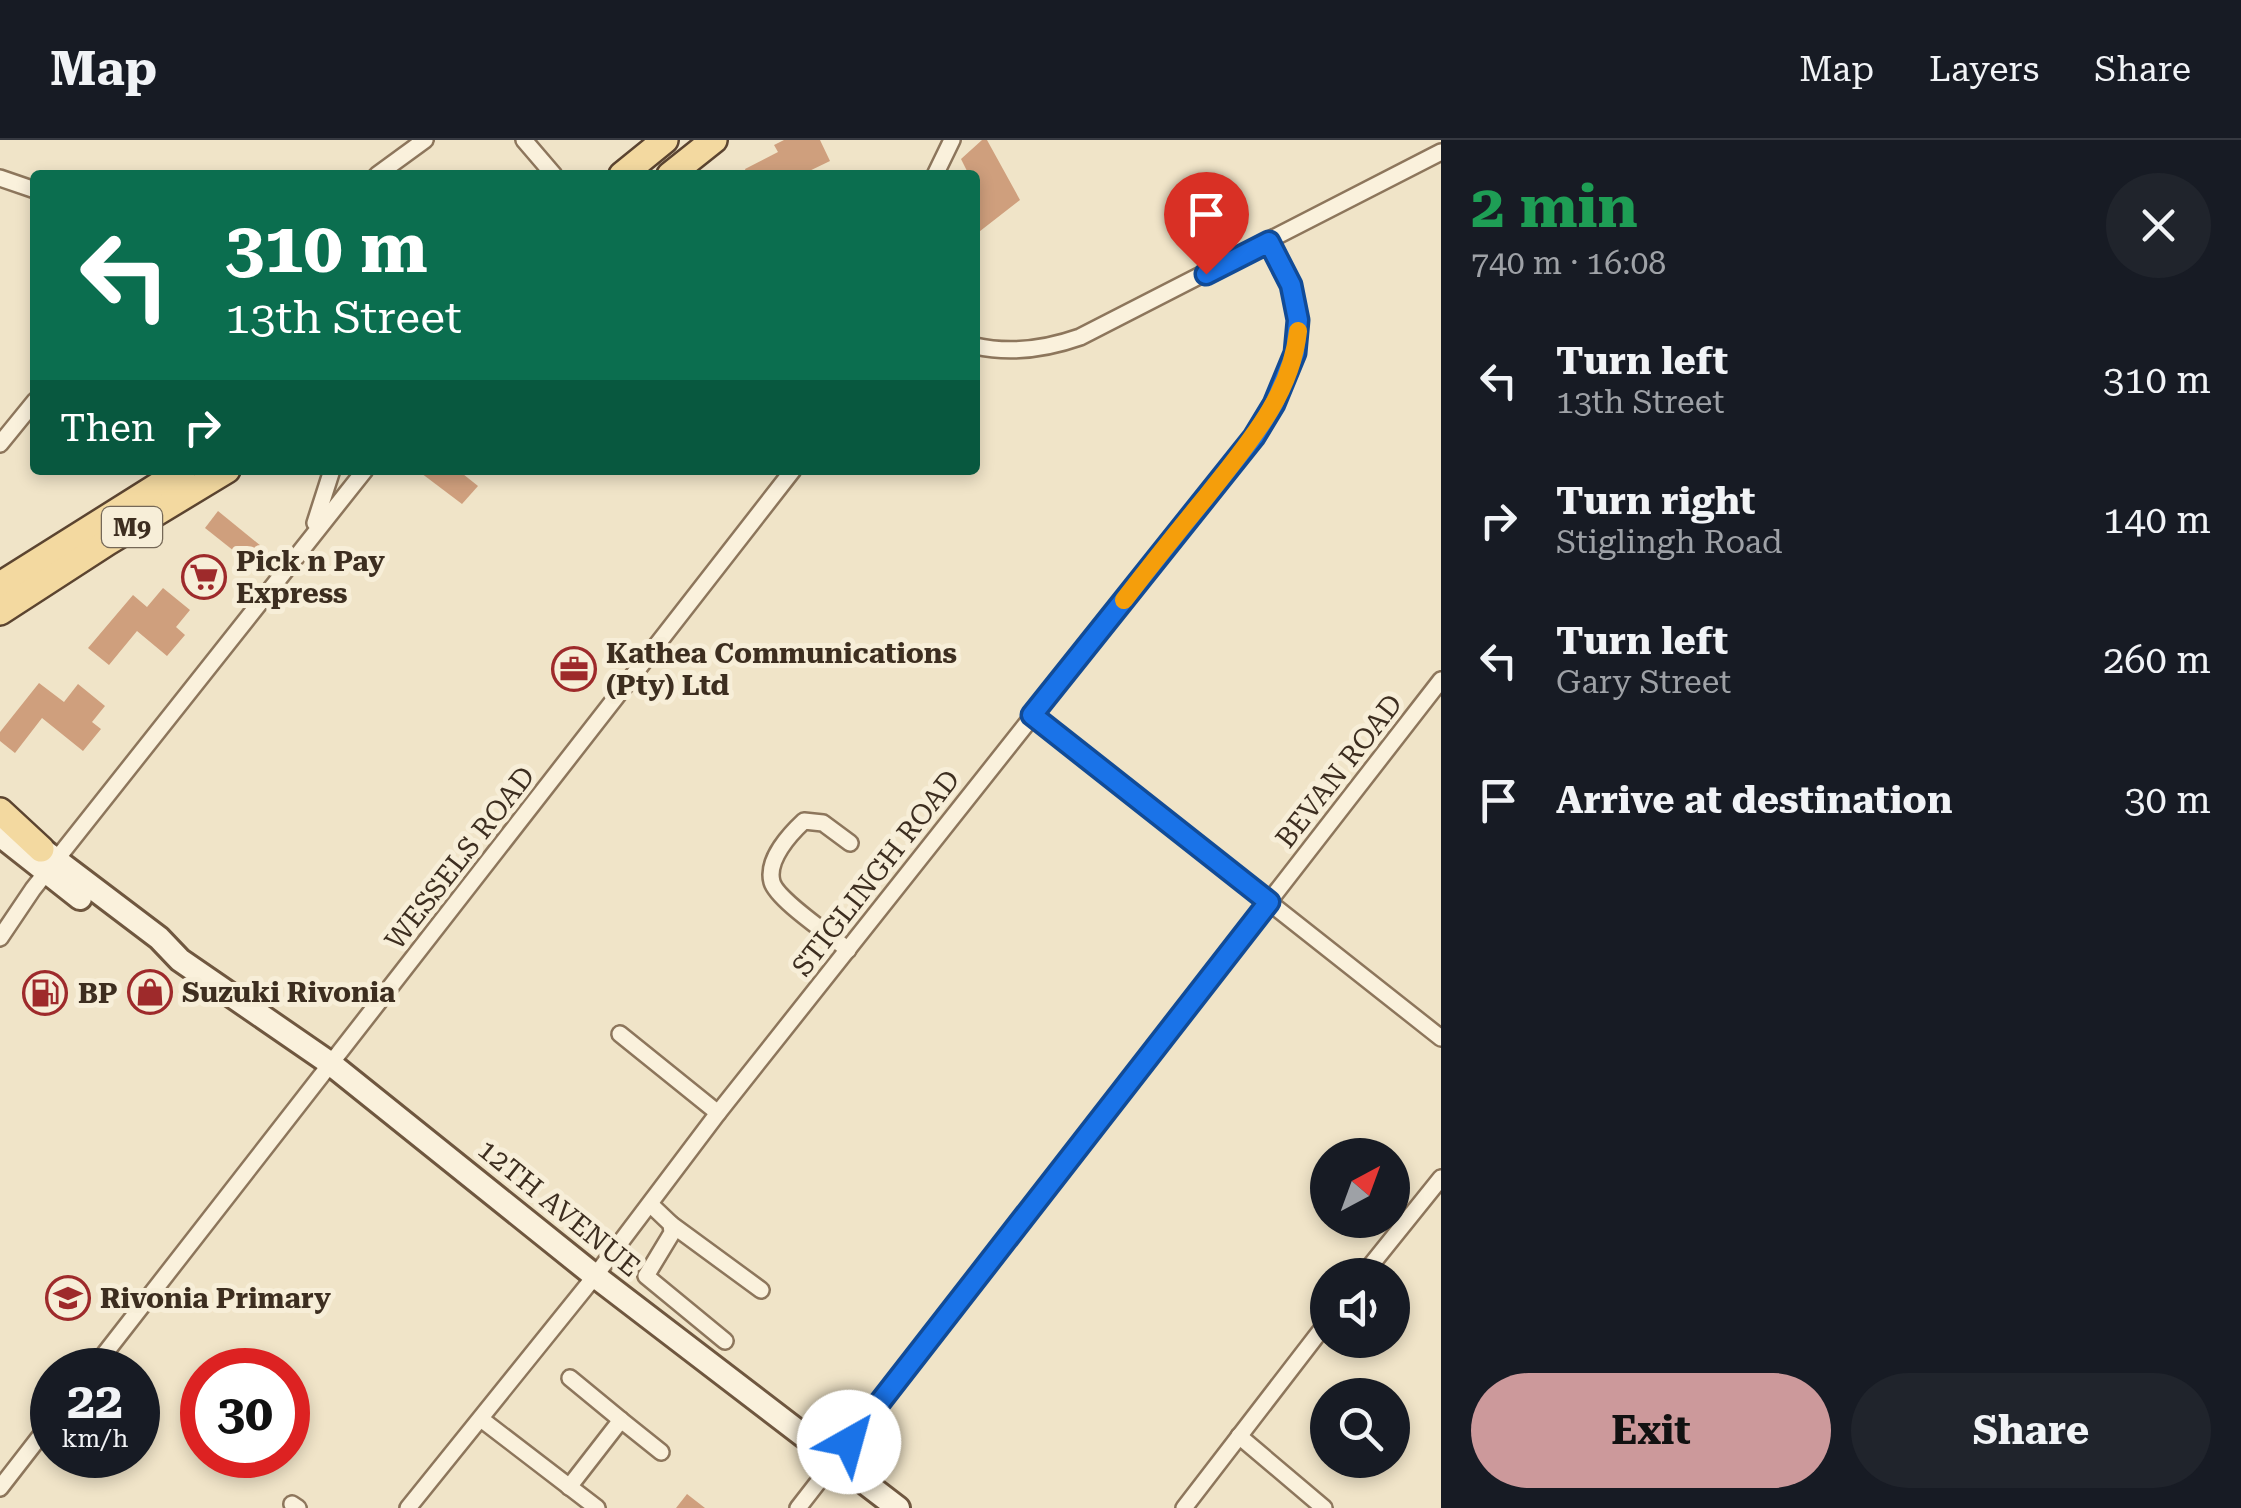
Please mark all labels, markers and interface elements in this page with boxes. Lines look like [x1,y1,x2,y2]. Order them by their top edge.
text: Map [50,41,157,97]
text: Map [1799,49,1874,90]
text: Layers [1929,49,2039,90]
text: Share [2094,49,2191,90]
text: 2 min [1471,171,1638,242]
pin [1164,172,1249,275]
button: close [2106,173,2211,278]
icon: arrive [1179,187,1234,242]
text: 310 m [225,207,428,289]
icon: left [60,210,190,340]
text: 740 m · 16:08 [1471,244,1666,282]
text: 13th Street [225,291,462,344]
text: Turn left [1556,339,1728,383]
icon: left [1471,353,1526,408]
text: 310 m [2103,358,2211,402]
text: 13th Street [1556,383,1724,421]
icon: right [175,400,230,455]
text: Then [60,406,155,450]
text: Turn right [1556,479,1755,523]
icon: right [1471,493,1526,548]
text: 140 m [2103,498,2211,542]
road number: M9 [102,507,162,547]
text: Stiglingh Road [1556,523,1782,561]
place label: Pick n Pay Express [236,545,385,610]
supermarket icon: Pick n Pay Express [181,554,227,600]
text: Turn left [1556,619,1728,663]
icon: left [1471,633,1526,688]
place label: Kathea Communications (Pty) Ltd [606,637,957,702]
text: 260 m [2103,638,2211,682]
office icon: Kathea Communications (Pty) Ltd [551,646,597,692]
text: Gary Street [1556,663,1731,701]
street label: BEVAN ROAD [1269,688,1409,854]
street label: WESSELS ROAD [378,760,542,956]
street label: STIGLINGH ROAD [785,763,967,983]
icon: arrive [1471,773,1526,828]
text: Arrive at destination [1556,778,1952,822]
text: 30 m [2124,778,2211,822]
shop icon: Suzuki Rivonia [127,969,173,1015]
fuel station icon: BP [22,970,68,1016]
place label: Suzuki Rivonia [182,976,396,1009]
place label: BP [78,977,117,1010]
street label: 12TH AVENUE [471,1133,647,1283]
north arrow [1310,1138,1410,1238]
map controls [1310,1138,1410,1478]
button: sound [1310,1258,1410,1358]
school or university icon: Rivonia Primary [45,1275,91,1321]
place label: Rivonia Primary [100,1282,331,1315]
speed limit sign: 30 [180,1348,310,1478]
text: 22 [67,1372,123,1430]
button: Exit [1471,1373,1831,1488]
button: Share [1851,1373,2211,1488]
button: search [1310,1378,1410,1478]
position arrow [797,1390,901,1494]
text: km/h [62,1424,128,1453]

